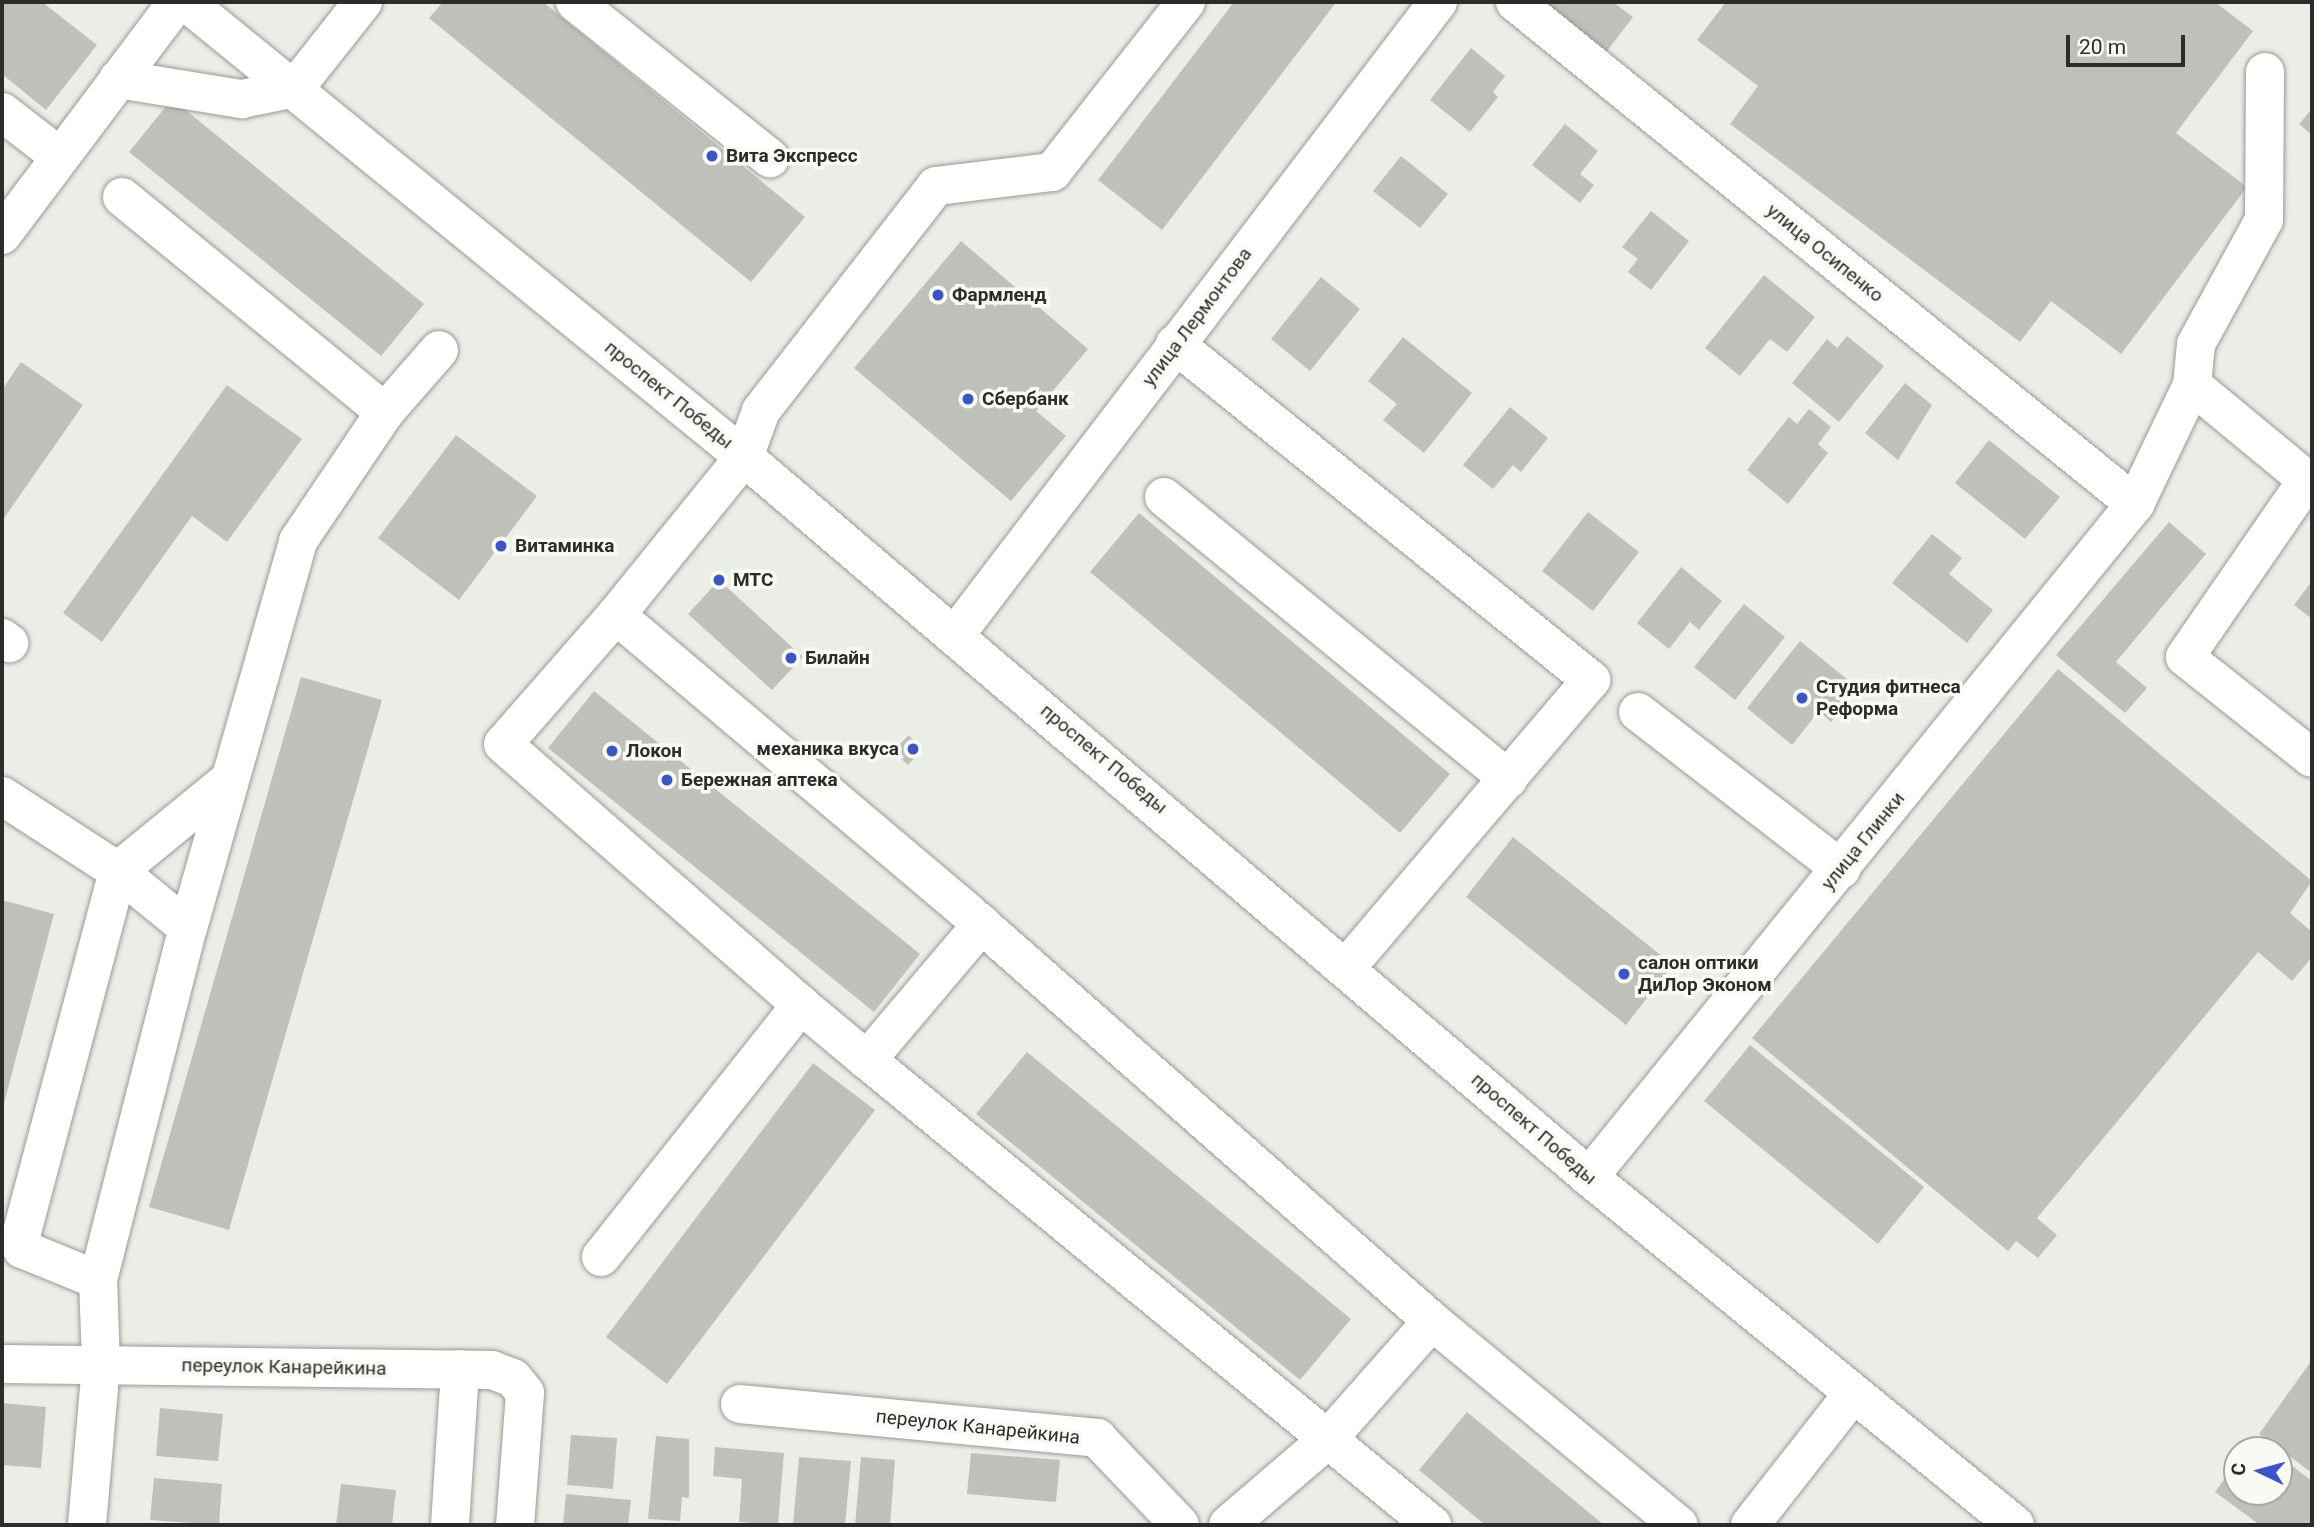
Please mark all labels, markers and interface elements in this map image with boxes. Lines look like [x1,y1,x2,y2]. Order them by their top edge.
scale bar [2069,21,2188,65]
text: 20 m [2079,35,2126,59]
place label: Вита Экспресс [726,145,858,167]
marker: Вита Экспресс [704,148,720,164]
street label: улица Осипенко [1762,199,1888,307]
street label: улица Лермонтова [1137,243,1257,391]
place label: Фармленд [952,284,1047,306]
marker: Фармленд [930,287,946,303]
street label: проспект Победы [600,336,738,454]
place label: Сбербанк [982,388,1069,410]
marker: Сбербанк [960,391,976,407]
place label: Витаминка [515,535,614,557]
marker: Витаминка [493,538,509,554]
place label: МТС [733,569,773,591]
marker: МТС [711,572,727,588]
place label: Билайн [805,647,870,669]
marker: Билайн [783,650,799,666]
place label: Студия фитнеса Реформа [1816,676,1961,720]
marker: Студия фитнеса Реформа [1794,690,1810,706]
street label: проспект Победы [1036,699,1172,819]
place label: механика вкуса [756,738,899,760]
place label: Локон [626,740,682,762]
marker: механика вкуса [905,741,921,757]
marker: Локон [604,743,620,759]
place label: Бережная аптека [681,769,838,791]
marker: Бережная аптека [659,772,675,788]
street label: улица Глинки [1817,787,1909,895]
place label: салон оптики ДиЛор Эконом [1638,952,1772,996]
marker: салон оптики ДиЛор Эконом [1616,966,1632,982]
street label: проспект Победы [1467,1068,1601,1190]
street label: переулок Канарейкина [181,1354,387,1380]
street label: переулок Канарейкина [875,1405,1081,1449]
north arrow [2223,1436,2293,1506]
text: С [2227,1462,2251,1476]

